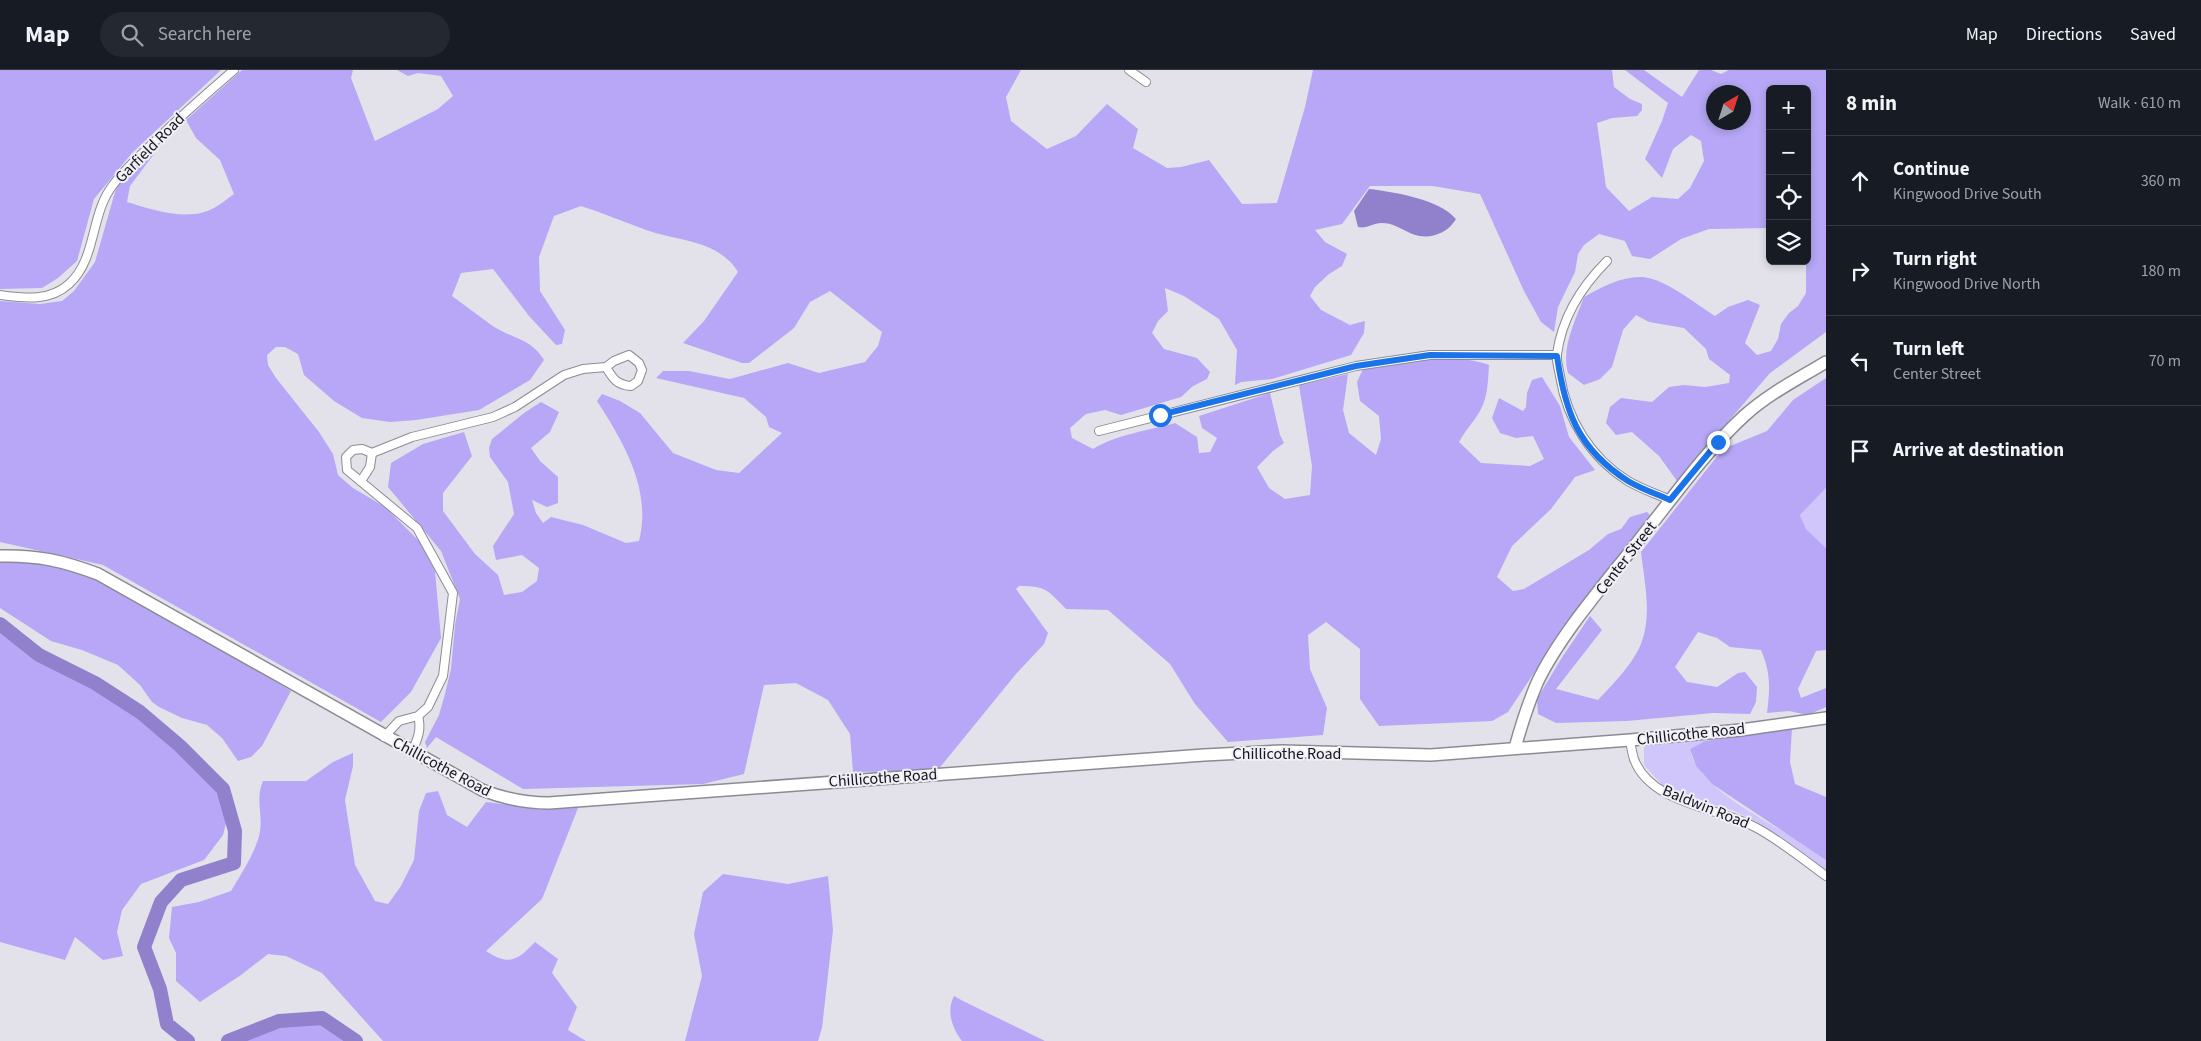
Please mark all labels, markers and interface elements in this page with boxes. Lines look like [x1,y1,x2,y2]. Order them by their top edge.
search box [100,12,450,57]
text: Map [25,17,70,52]
icon: search [118,21,146,49]
text: Search here [158,21,251,48]
text: Map [1966,22,1998,47]
text: Directions [2026,22,2102,47]
text: Saved [2130,22,2176,47]
north arrow [1706,85,1751,130]
map controls [1766,85,1811,265]
button: + [1766,85,1811,130]
text: 8 min [1846,88,1897,118]
text: Walk · 610 m [2098,92,2181,114]
street label: Garfield Road [110,108,190,188]
button: − [1766,130,1811,175]
text: Continue [1893,156,1970,183]
icon: ahead [1846,167,1874,195]
text: 360 m [2141,170,2181,192]
button: locate [1766,175,1811,220]
text: Kingwood Drive South [1893,183,2042,205]
button: layers [1766,220,1811,265]
text: Turn right [1893,246,1977,273]
icon: right [1846,257,1874,285]
text: 180 m [2141,260,2181,282]
text: Kingwood Drive North [1893,273,2040,295]
text: Turn left [1893,336,1964,363]
icon: left [1846,347,1874,375]
text: 70 m [2149,350,2181,372]
text: Center Street [1893,363,1981,385]
route start [1149,404,1172,427]
route end [1707,431,1730,454]
icon: arrive [1846,437,1874,465]
text: Arrive at destination [1893,437,2064,464]
street label: Center Street [1590,516,1662,599]
street label: Chillicothe Road [1636,717,1746,751]
street label: Chillicothe Road [389,732,495,802]
street label: Chillicothe Road [1233,743,1341,765]
street label: Chillicothe Road [828,763,938,793]
street label: Baldwin Road [1659,780,1753,834]

